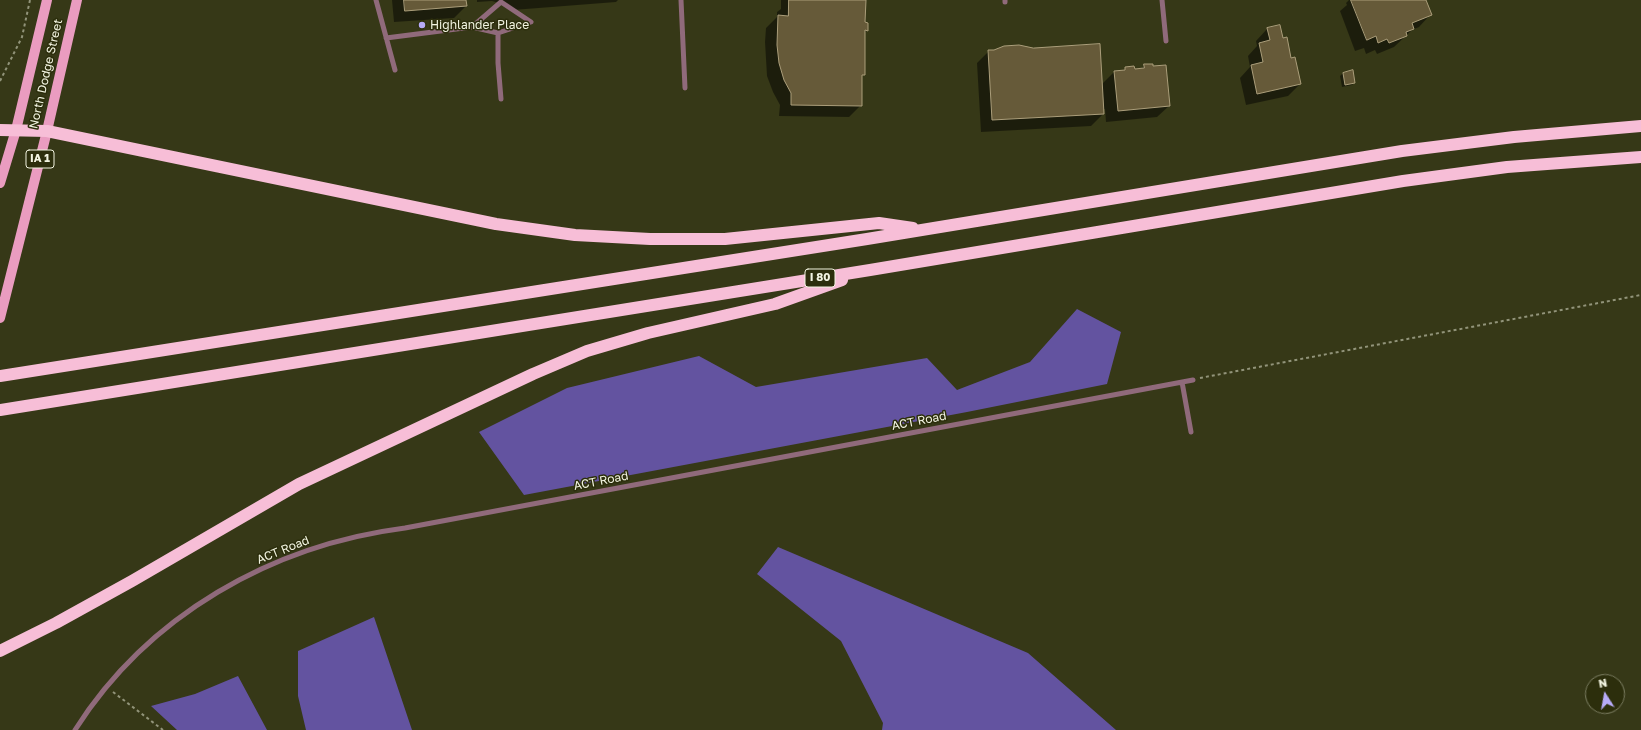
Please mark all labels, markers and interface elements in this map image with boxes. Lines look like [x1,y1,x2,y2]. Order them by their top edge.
street label: North Dodge Street [26,18,66,130]
place label: Highlander Place [430,18,529,32]
marker: Highlander Place [417,20,427,30]
road number: IA 1 [26,150,54,168]
road number: I 80 [805,269,835,287]
street label: ACT Road [890,409,948,433]
street label: ACT Road [572,469,630,493]
street label: ACT Road [255,533,311,567]
north arrow [1585,674,1625,714]
text: N [1597,676,1608,690]

